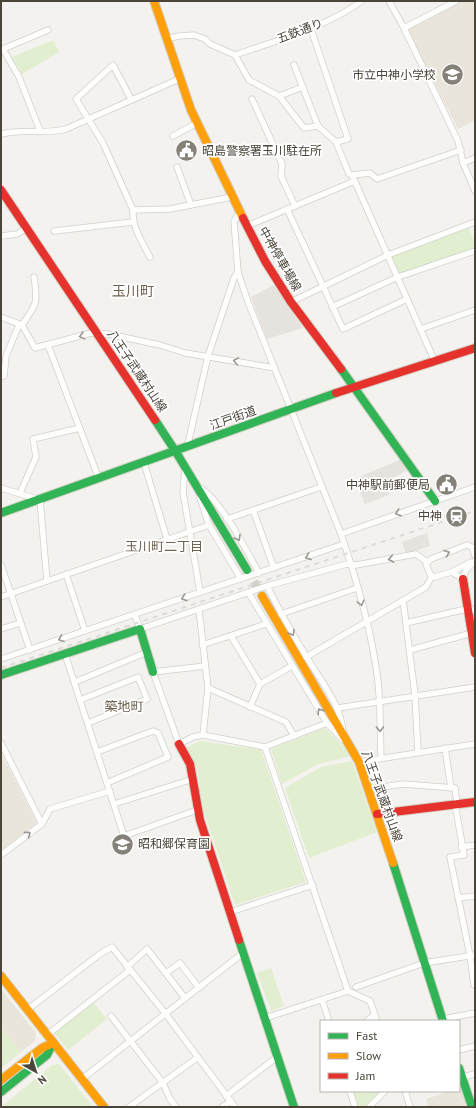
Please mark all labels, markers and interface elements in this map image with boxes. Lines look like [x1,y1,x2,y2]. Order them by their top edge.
street label: 五鉄通り [275,15,325,46]
school or university icon: 市立中神小学校 [439,62,465,88]
place label: 市立中神小学校 [352,67,436,82]
public building icon: 昭島警察署玉川駐在所 [173,138,199,164]
place label: 昭島警察署玉川駐在所 [202,143,322,158]
street label: 中神停車場線 [256,224,305,294]
district label: 玉川町 [112,282,154,300]
street label: 八王子武蔵村山線 [104,327,170,415]
one-way arrow [79,331,86,340]
one-way arrow [233,357,239,366]
street label: 江戸街道 [208,402,258,433]
public building icon: 中神駅前郵便局 [433,472,459,498]
place label: 中神駅前郵便局 [346,477,430,492]
station icon: 中神 [444,503,470,529]
place label: 中神 [418,508,442,523]
one-way arrow [395,509,402,517]
one-way arrow [234,534,241,541]
district label: 玉川町二丁目 [125,538,203,555]
one-way arrow [444,549,451,557]
one-way arrow [304,552,311,560]
one-way arrow [388,554,394,563]
one-way arrow [181,593,188,602]
one-way arrow [356,599,365,606]
one-way arrow [288,629,295,636]
one-way arrow [58,635,65,643]
district label: 築地町 [104,698,144,715]
one-way arrow [317,708,324,715]
one-way arrow [376,726,384,732]
street label: 八王子武蔵村山線 [359,748,406,844]
school or university icon: 昭和郷保育園 [110,831,136,857]
one-way arrow [24,832,31,839]
place label: 昭和郷保育園 [138,836,210,851]
legend [320,1020,460,1092]
text: Fast [356,1028,377,1043]
text: Slow [356,1048,381,1063]
north arrow [16,1052,56,1092]
text: Jam [355,1068,375,1083]
text: N [35,1072,50,1087]

